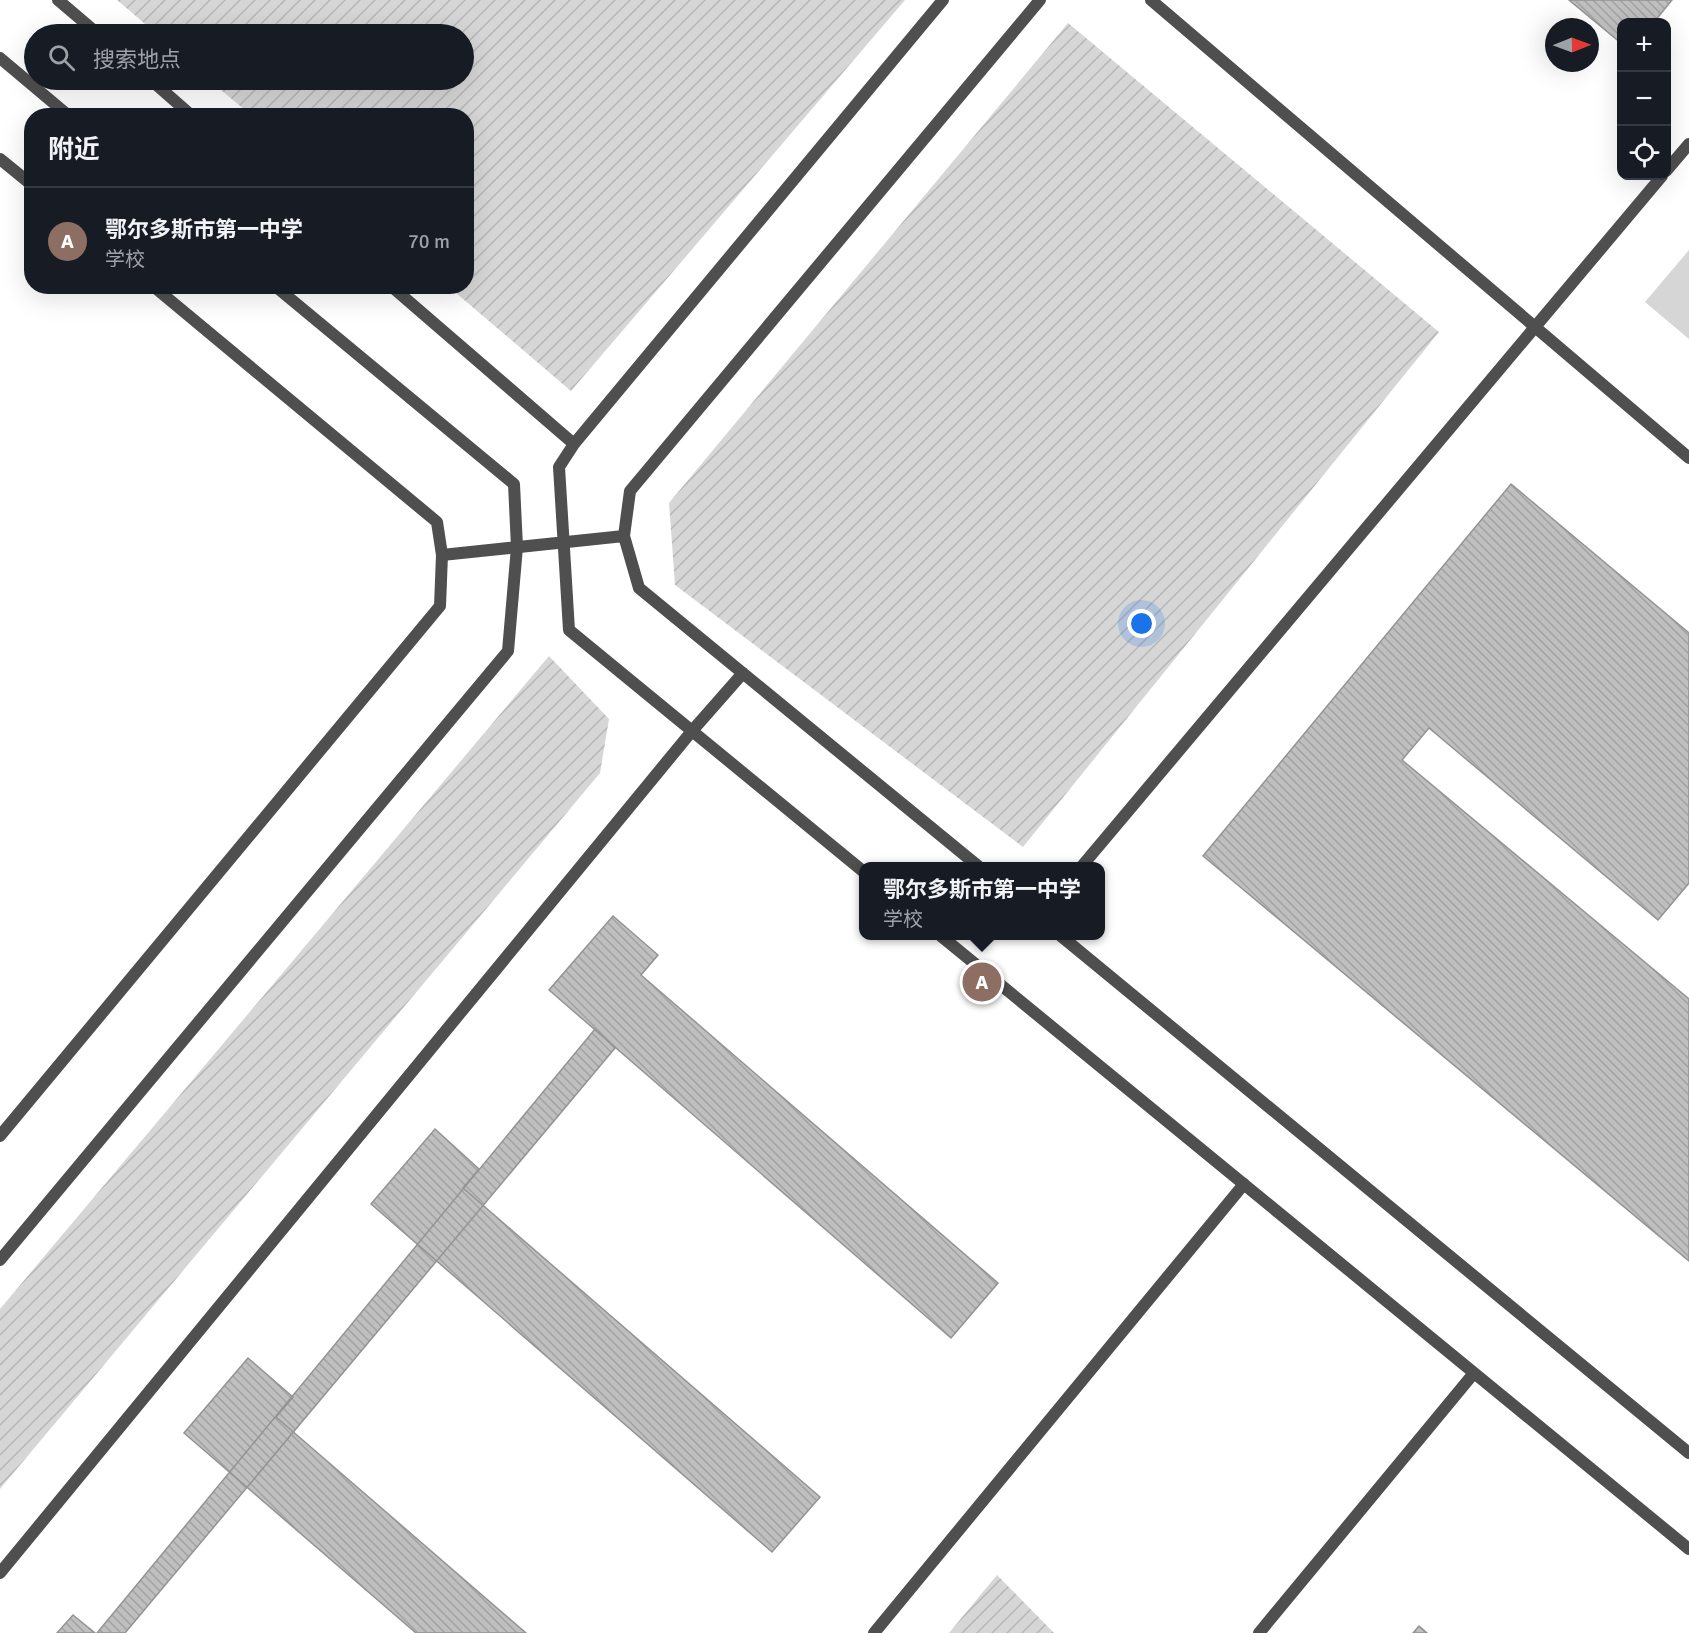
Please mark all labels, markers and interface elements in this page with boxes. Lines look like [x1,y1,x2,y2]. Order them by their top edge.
north arrow [1545,18,1599,72]
map controls [1617,18,1671,180]
button: + [1617,18,1671,72]
search box [24,24,474,90]
icon: search [45,41,78,74]
text: 搜索地点 [93,46,181,73]
button: − [1617,72,1671,126]
button: locate [1617,126,1671,180]
text: 附近 [48,134,100,166]
text: 鄂尔多斯市第一中学 [105,216,303,243]
text: A [61,229,74,254]
text: 70 m [408,229,450,254]
text: 学校 [105,247,145,272]
your location [1127,609,1156,638]
popup [859,862,1105,940]
text: 鄂尔多斯市第一中学 [883,876,1081,903]
text: 学校 [883,907,923,932]
pin: A [962,960,1002,1004]

